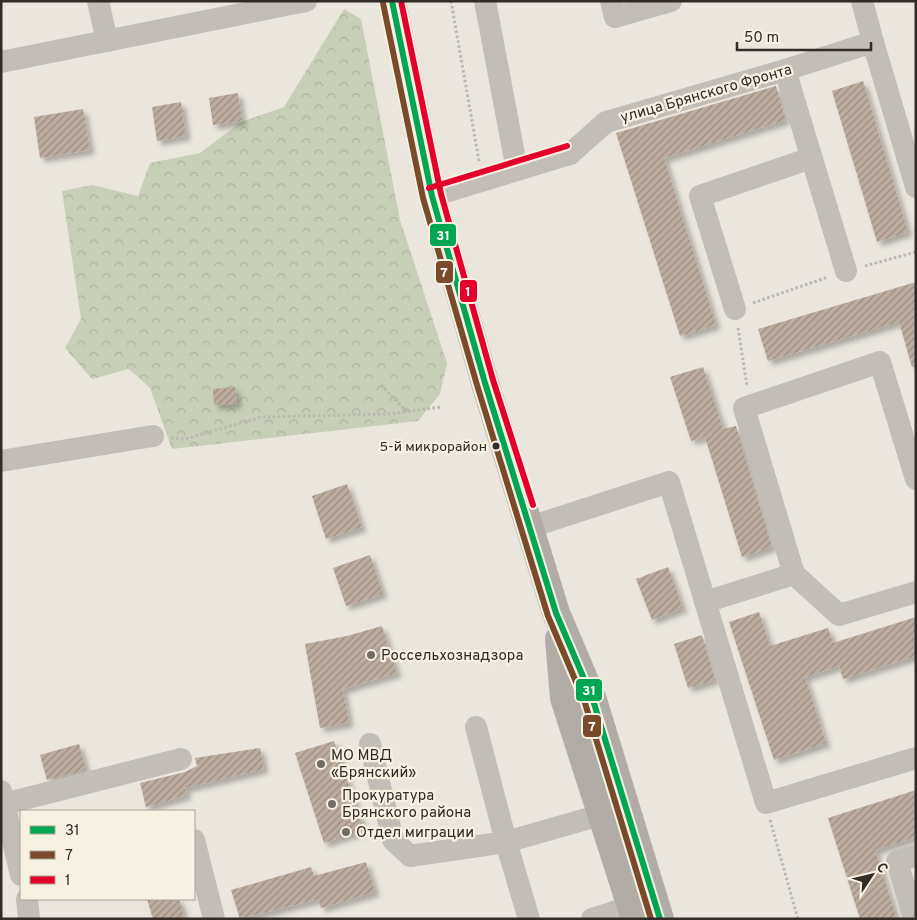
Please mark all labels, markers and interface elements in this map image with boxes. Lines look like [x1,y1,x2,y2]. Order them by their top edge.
scale bar [737,20,871,52]
text: 50 m [744,29,779,48]
street label: улица Брянского Фронта [618,61,794,128]
line badge: 31 [429,223,457,247]
text: 31 [436,228,450,245]
line badge: 7 [435,260,454,284]
text: 7 [440,265,448,282]
line badge: 1 [459,279,478,303]
text: 1 [465,284,471,301]
place label: 5-й микрорайон [379,439,487,456]
marker: 5-й микрорайон [491,441,501,451]
place label: Россельхознадзора [381,647,523,666]
marker: Россельхознадзора [365,649,377,661]
line badge: 31 [575,678,603,702]
text: 31 [582,683,596,700]
line badge: 7 [582,714,602,738]
text: 7 [588,719,596,736]
place label: МО МВД «Брянский» [331,747,417,783]
marker: МО МВД «Брянский» [315,758,327,770]
place label: Прокуратура Брянского района [342,787,471,823]
marker: Прокуратура Брянского района [326,798,338,810]
legend [20,810,195,900]
text: 31 [65,822,80,841]
place label: Отдел миграции [356,824,474,843]
marker: Отдел миграции [340,826,352,838]
text: 7 [65,847,73,866]
north arrow [847,850,897,900]
text: С [872,860,891,877]
text: 1 [65,872,71,891]

